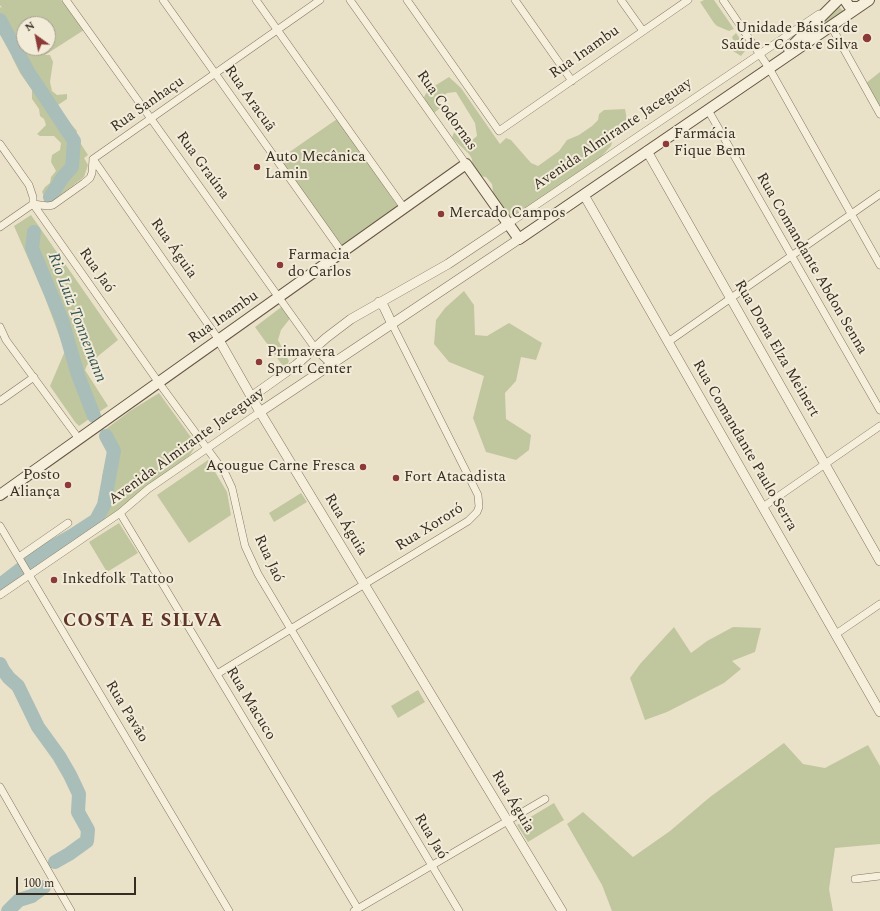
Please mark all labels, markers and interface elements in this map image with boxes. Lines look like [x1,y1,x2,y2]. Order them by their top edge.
north arrow [16,16,56,56]
text: N [21,17,38,36]
place label: Unidade Básica de Saúde - Costa e Silva [721,20,858,55]
street label: Rua Inambu [547,22,623,84]
marker: Unidade Básica de Saúde - Costa e Silva [861,32,873,44]
street label: Rua Aracuã [220,62,278,136]
street label: Rua Codornas [412,68,480,154]
street label: Rua Sanhaçu [108,73,188,137]
street label: Avenida Almirante Jaceguay [530,75,696,195]
place label: Farmácia Fique Bem [674,126,746,161]
street label: Rua Graúna [172,129,232,203]
marker: Farmácia Fique Bem [661,139,671,149]
place label: Auto Mecânica Lamin [265,149,366,184]
marker: Auto Mecânica Lamin [252,162,262,172]
street label: Rua Comandante Abdon Senna [752,170,870,358]
place label: Mercado Campos [449,205,566,223]
marker: Mercado Campos [436,209,446,219]
street label: Rua Águia [146,216,200,282]
street label: Rua Jaó [74,245,118,297]
place label: Farmacia do Carlos [288,247,351,282]
water label: Rio Luiz Tonnemann [42,250,110,386]
marker: Farmacia do Carlos [275,260,285,270]
street label: Rua Dona Elza Meinert [729,277,823,421]
street label: Rua Inambu [186,287,262,349]
place label: Primavera Sport Center [267,344,352,379]
marker: Primavera Sport Center [254,357,264,367]
street label: Rua Comandante Paulo Serra [688,357,800,535]
street label: Avenida Almirante Jaceguay [106,385,268,509]
place label: Açougue Carne Fresca [206,458,355,476]
marker: Açougue Carne Fresca [358,462,368,472]
place label: Posto Aliança [9,467,60,502]
place label: Fort Atacadista [404,469,506,487]
marker: Fort Atacadista [391,473,401,483]
marker: Posto Aliança [63,480,73,490]
street label: Rua Águia [320,491,370,559]
street label: Rua Xororó [393,500,467,556]
street label: Rua Jaó [249,532,287,586]
place label: Inkedfolk Tattoo [62,571,174,589]
marker: Inkedfolk Tattoo [49,575,59,585]
district label: COSTA E SILVA [63,611,223,633]
street label: Rua Macuco [221,664,279,744]
street label: Rua Pavão [101,678,151,746]
street label: Rua Águia [487,768,537,836]
street label: Rua Jaó [409,811,451,863]
scale bar [18,869,138,895]
text: 100 m [23,874,54,893]

